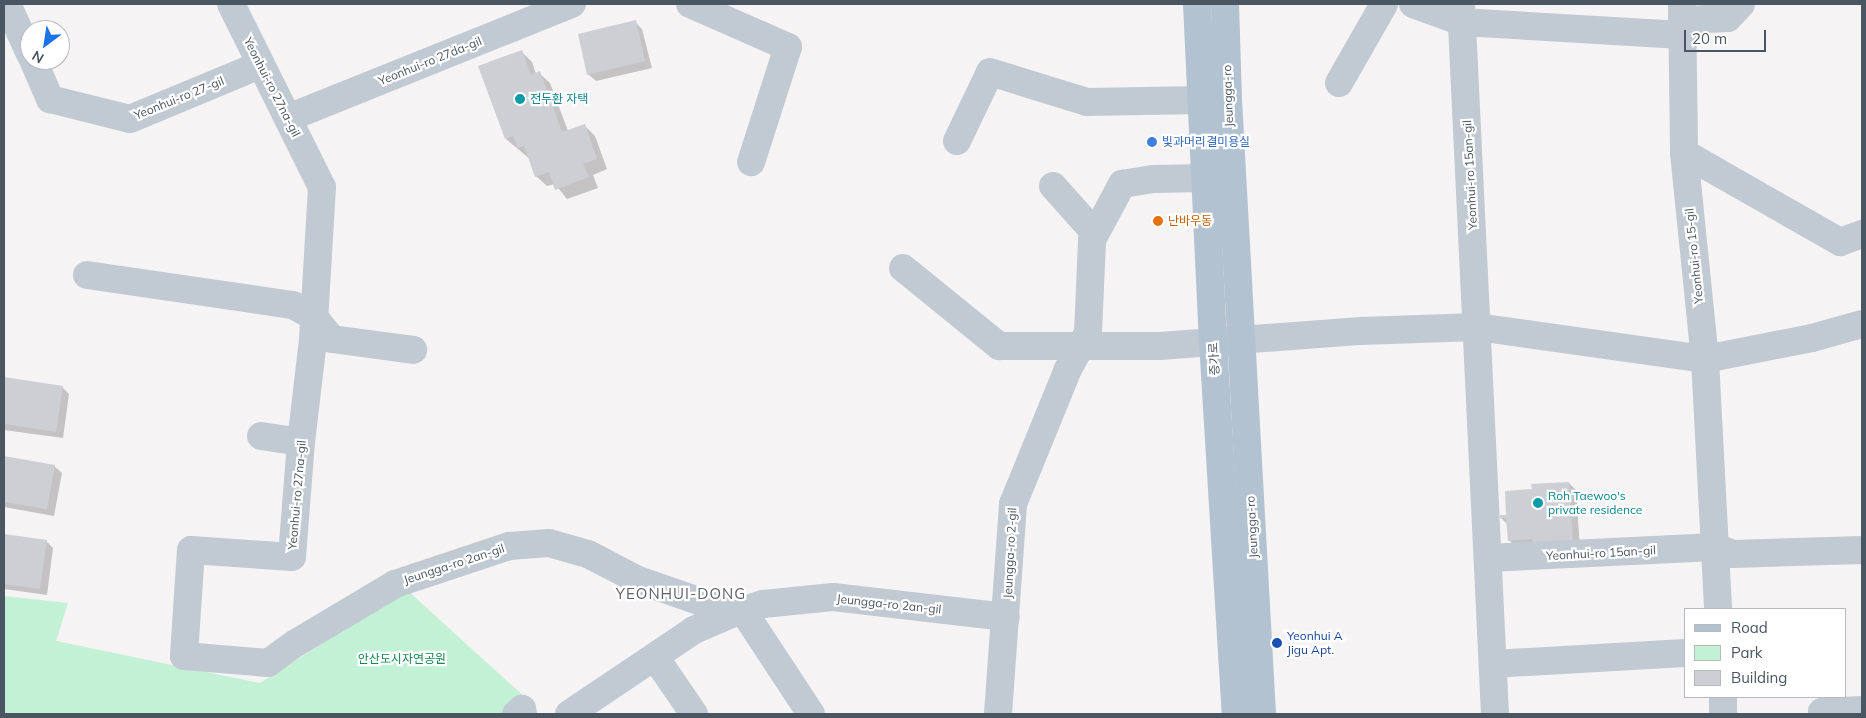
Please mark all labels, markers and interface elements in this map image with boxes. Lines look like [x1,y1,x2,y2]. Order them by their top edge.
north arrow [20,20,70,70]
scale bar [1686,20,1768,52]
text: 20 m [1692,29,1727,48]
street label: Yeonhui-ro 27da-gil [376,34,484,88]
street label: Yeonhui-ro 27na-gil [241,35,303,139]
text: N [29,47,47,67]
street label: Jeungga-ro [1220,65,1236,127]
street label: Yeonhui-ro 27-gil [132,73,226,123]
place label: 전두환 자택 [530,92,588,106]
marker: 전두환 자택 [514,93,526,105]
street label: Yeonhui-ro 15an-gil [1460,120,1480,230]
place label: 빛과머리결미용실 [1162,135,1250,149]
marker: 빛과머리결미용실 [1146,136,1158,148]
street label: Yeonhui-ro 15-gil [1682,208,1706,304]
place label: 난바우동 [1168,214,1212,228]
marker: 난바우동 [1152,215,1164,227]
street label: 증가로 [1206,342,1222,376]
street label: Yeonhui-ro 27na-gil [285,440,309,550]
place label: Roh Taewoo's private residence [1548,489,1642,517]
street label: Jeungga-ro [1243,495,1261,559]
marker: Roh Taewoo's private residence [1532,497,1544,509]
street label: Jeungga-ro 2-gil [1000,507,1020,599]
street label: Jeungga-ro 2an-gil [402,541,506,587]
street label: Yeonhui-ro 15an-gil [1546,543,1656,563]
district label: YEONHUI-DONG [614,585,748,603]
street label: Jeungga-ro 2an-gil [836,591,942,617]
legend [1684,608,1846,698]
text: Road [1731,618,1768,637]
place label: Yeonhui A Jigu Apt. [1287,629,1343,657]
marker: Yeonhui A Jigu Apt. [1271,637,1283,649]
text: Park [1731,643,1763,662]
park label: 안산도시자연공원 [358,652,446,666]
text: Building [1731,668,1787,687]

